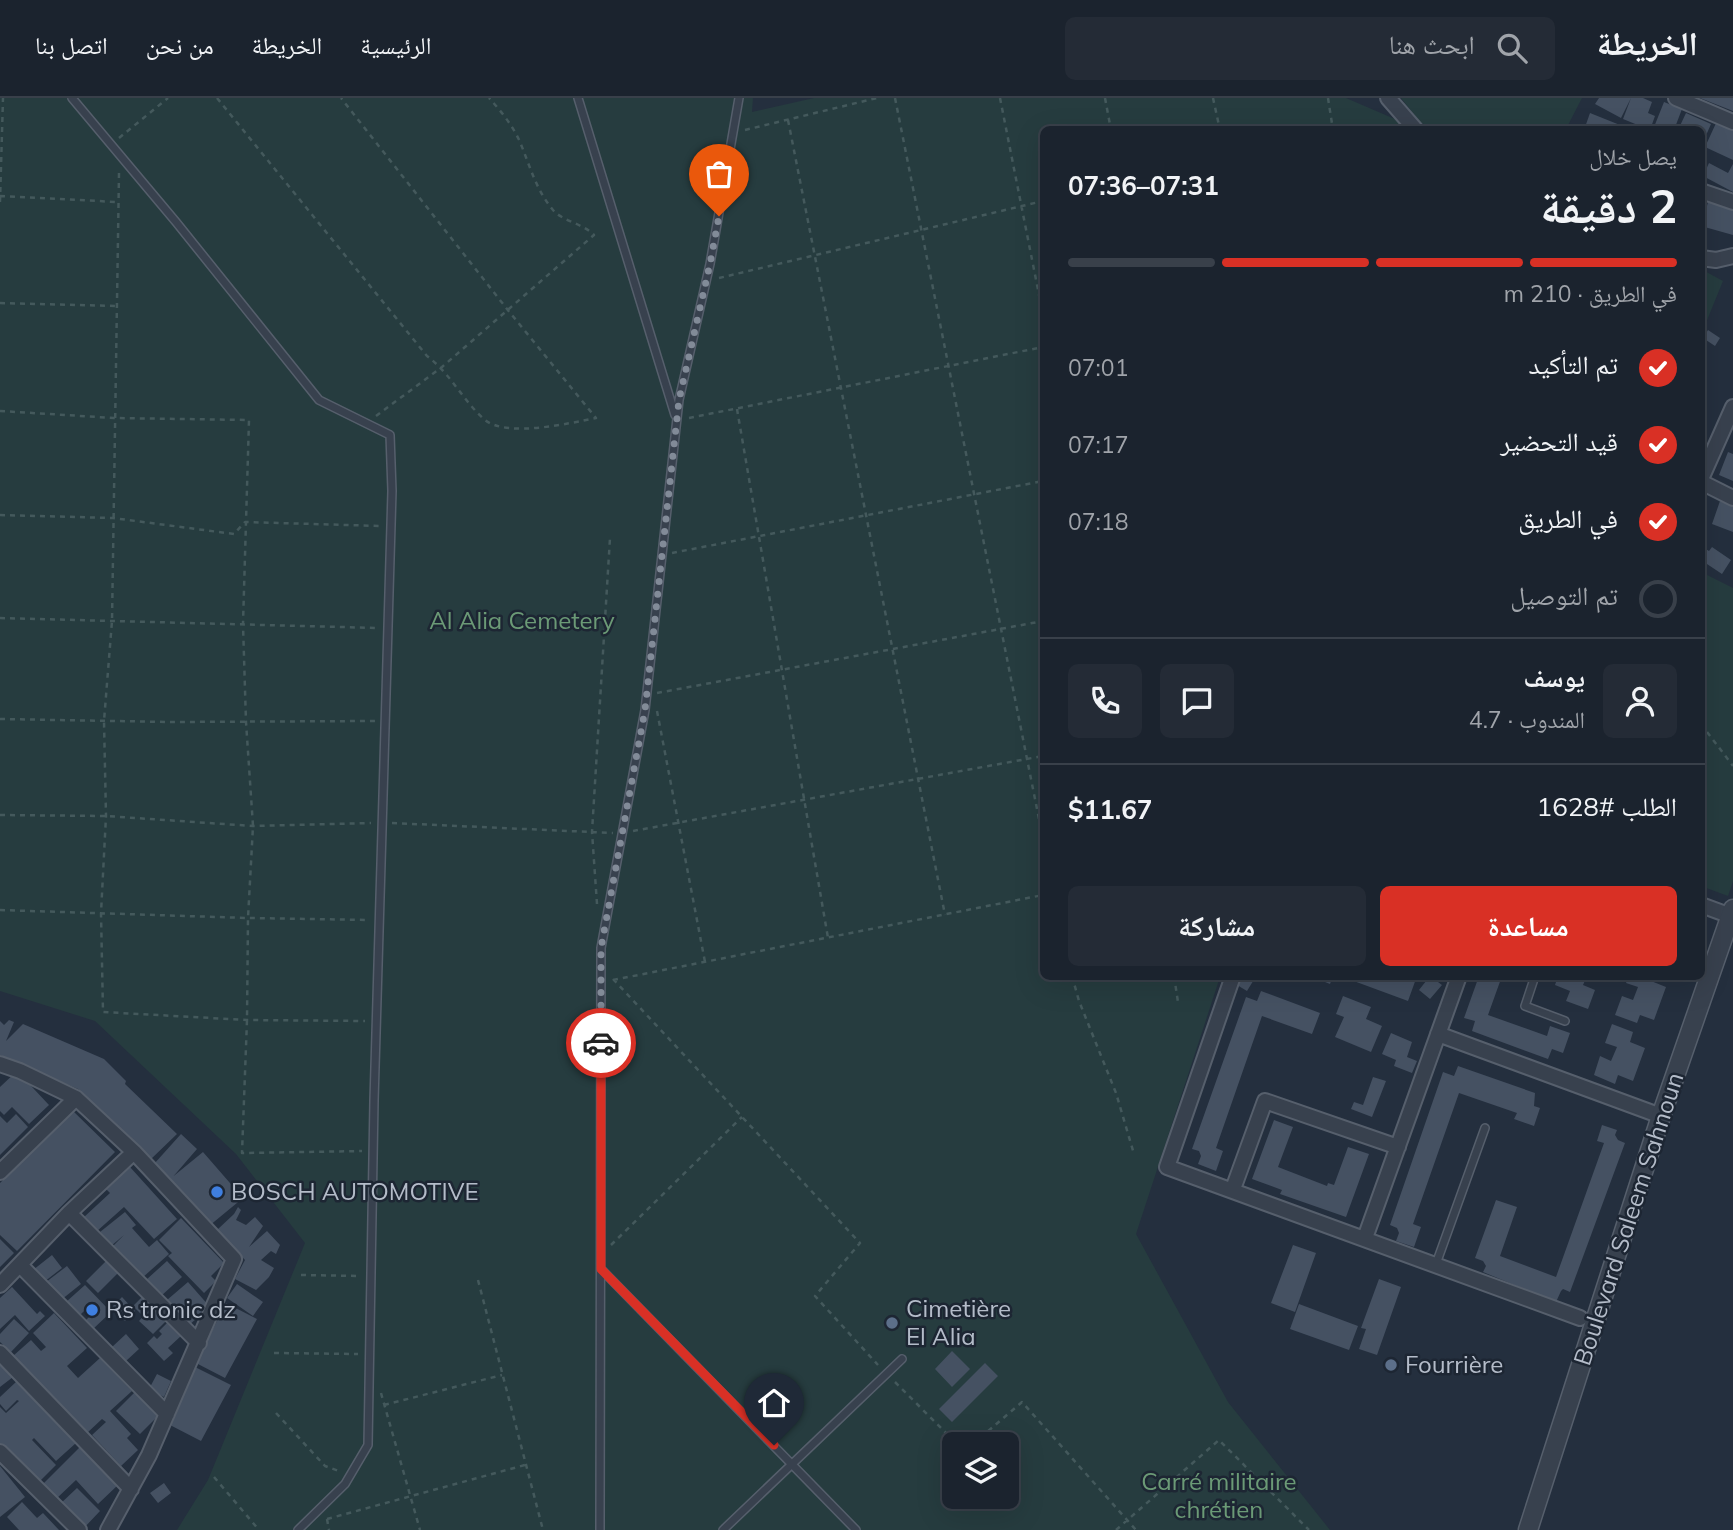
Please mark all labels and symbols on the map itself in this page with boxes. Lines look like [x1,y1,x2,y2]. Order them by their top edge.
pin [689,144,749,216]
park label: Al Alia Cemetery [429,605,615,635]
courier [566,1008,636,1078]
street label: Boulevard Saleem Sahnoun [1566,1068,1690,1369]
place label: BOSCH AUTOMOTIVE [231,1176,479,1206]
marker: BOSCH AUTOMOTIVE [209,1184,225,1200]
place label: Cimetière El Alia [906,1293,1011,1351]
place label: Rs tronic dz [106,1294,236,1324]
marker: Rs tronic dz [84,1302,100,1318]
marker: Cimetière El Alia [884,1315,900,1331]
place label: Fourrière [1405,1349,1503,1379]
marker: Fourrière [1383,1357,1399,1373]
pin [744,1373,804,1445]
park label: Carré militaire chrétien [1141,1466,1297,1524]

